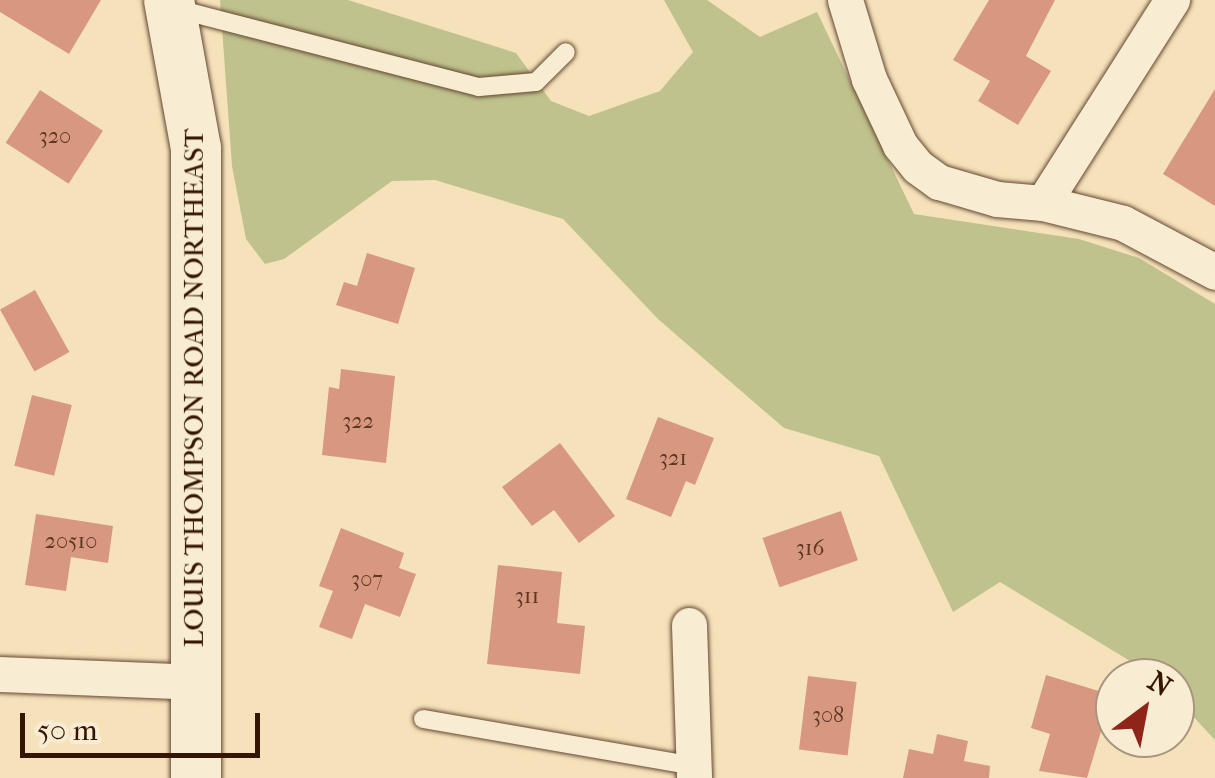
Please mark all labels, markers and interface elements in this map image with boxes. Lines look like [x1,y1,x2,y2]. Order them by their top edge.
house number: 320 [39,124,71,150]
street label: LOUIS THOMPSON ROAD NORTHEAST [177,129,211,647]
house number: 322 [342,409,374,435]
house number: 321 [659,446,687,472]
house number: 20510 [45,529,97,555]
house number: 316 [796,536,824,562]
house number: 307 [351,567,383,593]
house number: 311 [515,584,539,610]
north arrow [1095,658,1195,758]
text: N [1142,664,1178,703]
scale bar [25,693,265,755]
house number: 308 [812,703,844,729]
text: 50 m [37,713,98,748]

